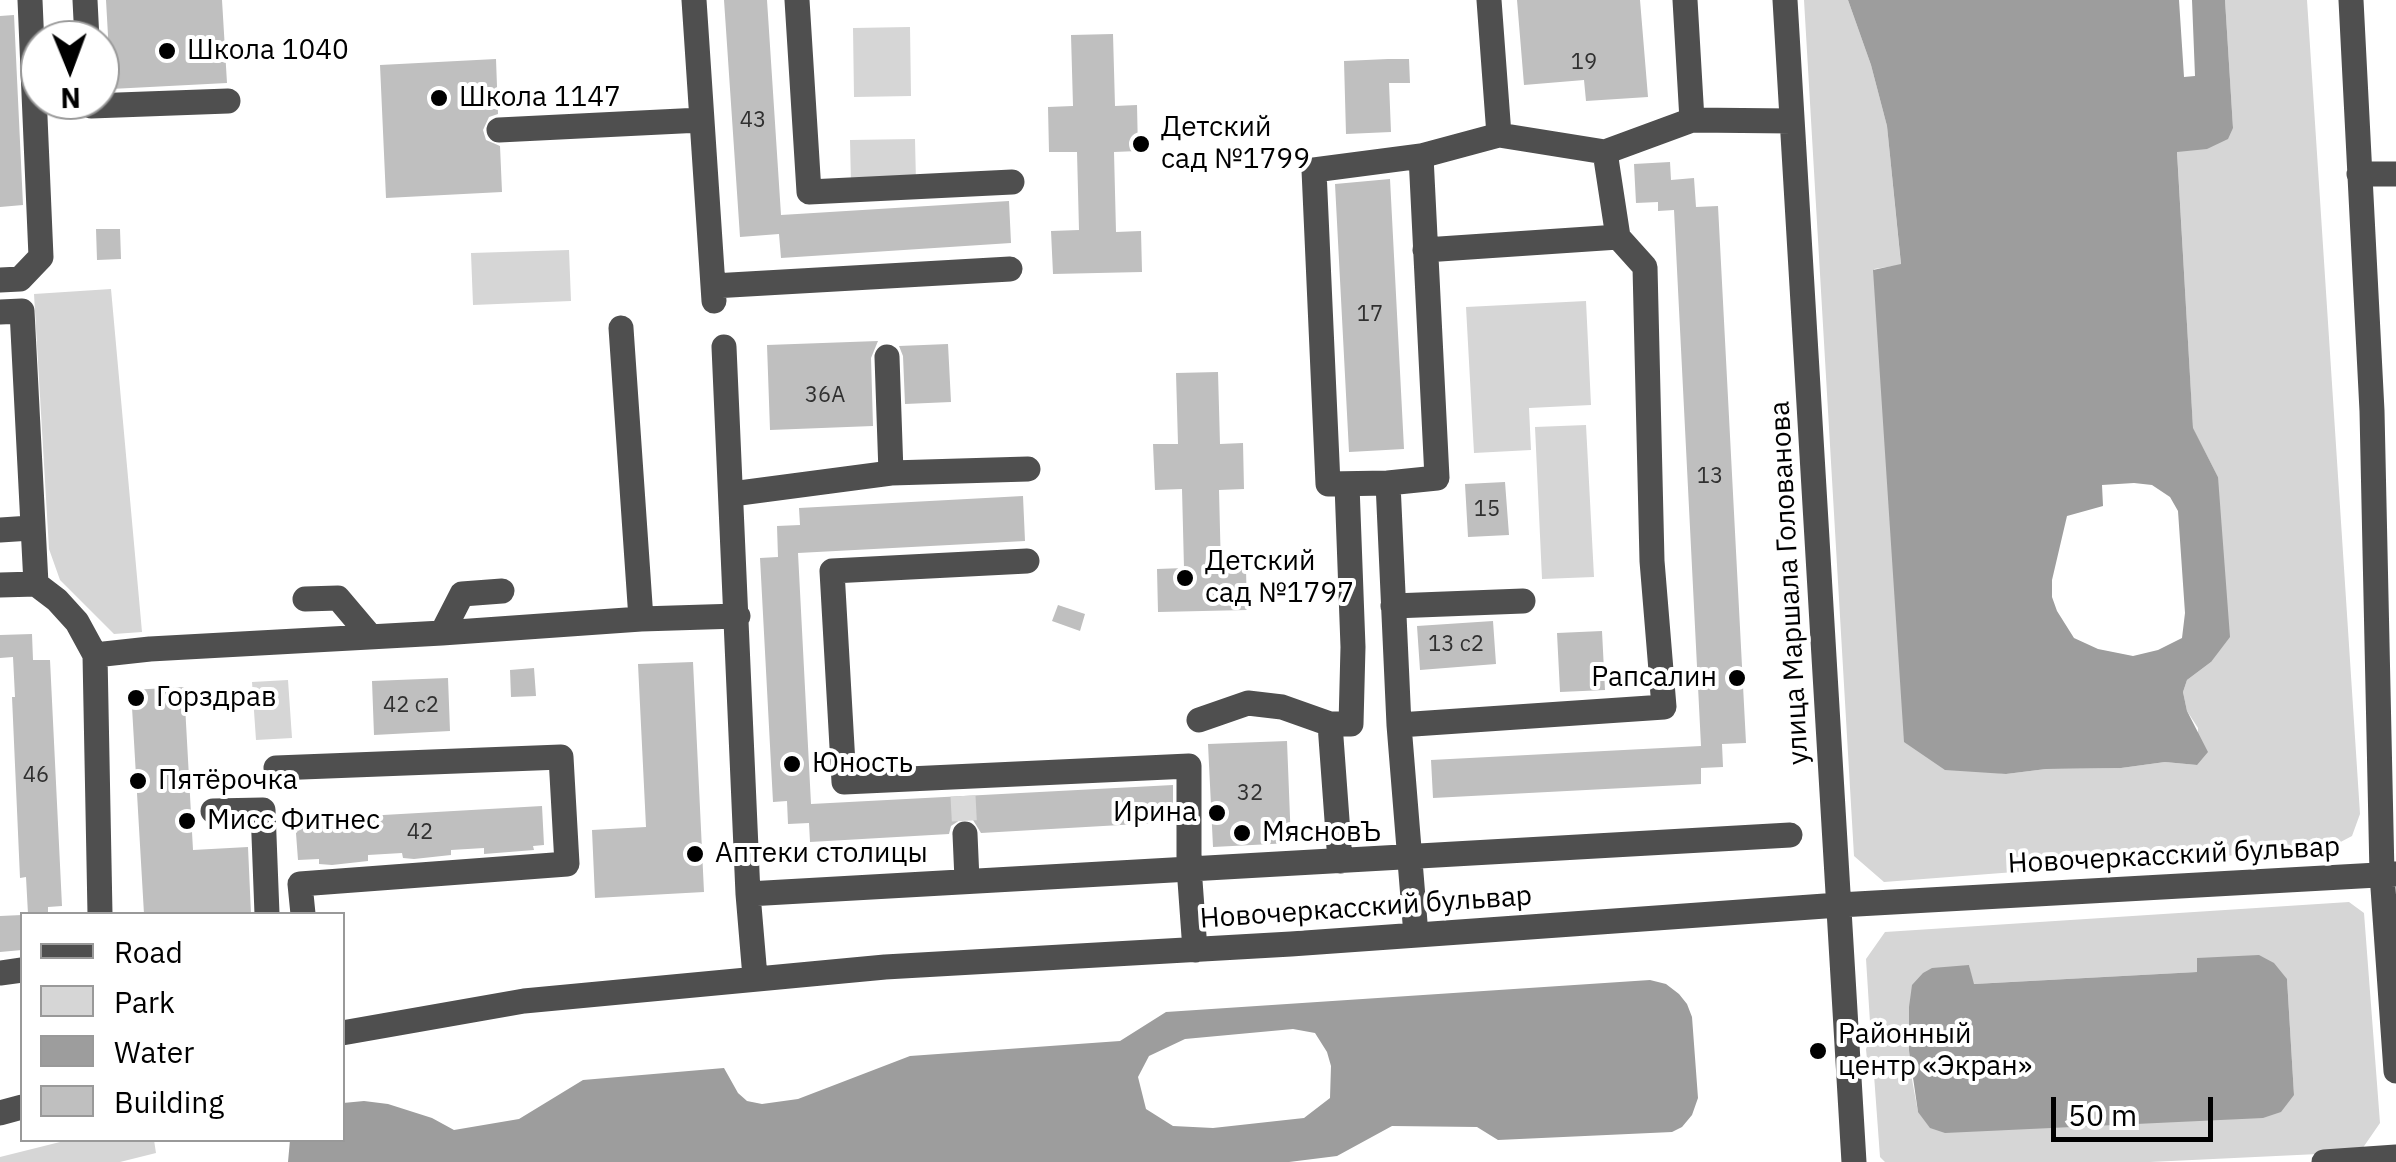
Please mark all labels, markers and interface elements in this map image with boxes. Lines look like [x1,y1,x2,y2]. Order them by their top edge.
north arrow [20,20,120,120]
place label: Школа 1040 [187,34,349,68]
marker: Школа 1040 [156,40,178,62]
house number: 19 [1571,50,1597,76]
text: N [60,80,81,117]
place label: Школа 1147 [459,81,621,115]
marker: Школа 1147 [428,87,450,109]
house number: 43 [740,108,766,134]
place label: Детский сад №1799 [1161,111,1310,177]
marker: Детский сад №1799 [1130,133,1152,155]
house number: 17 [1357,302,1383,328]
house number: 36А [805,383,845,409]
street label: улица Маршала Голованова [1764,400,1816,766]
house number: 13 [1697,464,1723,490]
house number: 15 [1474,497,1500,523]
place label: Детский сад №1797 [1205,545,1354,611]
marker: Детский сад №1797 [1174,567,1196,589]
house number: 13 с2 [1428,632,1484,658]
place label: Рапсалин [1591,661,1717,695]
marker: Рапсалин [1726,667,1748,689]
place label: Горздрав [156,681,277,715]
marker: Горздрав [125,687,147,709]
house number: 42 с2 [383,693,439,719]
place label: Юность [812,747,913,781]
marker: Юность [781,753,803,775]
house number: 46 [23,763,49,789]
place label: Пятёрочка [158,764,298,798]
marker: Пятёрочка [127,770,149,792]
house number: 32 [1237,781,1263,807]
place label: Ирина [1113,796,1197,830]
marker: Ирина [1206,802,1228,824]
place label: Мисс Фитнес [207,804,380,838]
marker: Мисс Фитнес [176,810,198,832]
place label: МясновЪ [1262,816,1381,850]
house number: 42 [407,820,433,846]
marker: МясновЪ [1231,822,1253,844]
street label: Новочеркасский бульвар [2007,831,2341,881]
place label: Аптеки столицы [715,837,928,871]
marker: Аптеки столицы [684,843,706,865]
street label: Новочеркасский бульвар [1199,880,1533,936]
legend [20,912,345,1142]
text: Road [114,932,183,971]
text: Park [114,982,175,1021]
place label: Районный центр «Экран» [1838,1018,2032,1084]
text: Water [114,1032,194,1071]
marker: Районный центр «Экран» [1807,1040,1829,1062]
scale bar [2056,1077,2218,1139]
text: Building [114,1082,224,1121]
text: 50 m [2068,1095,2137,1134]

